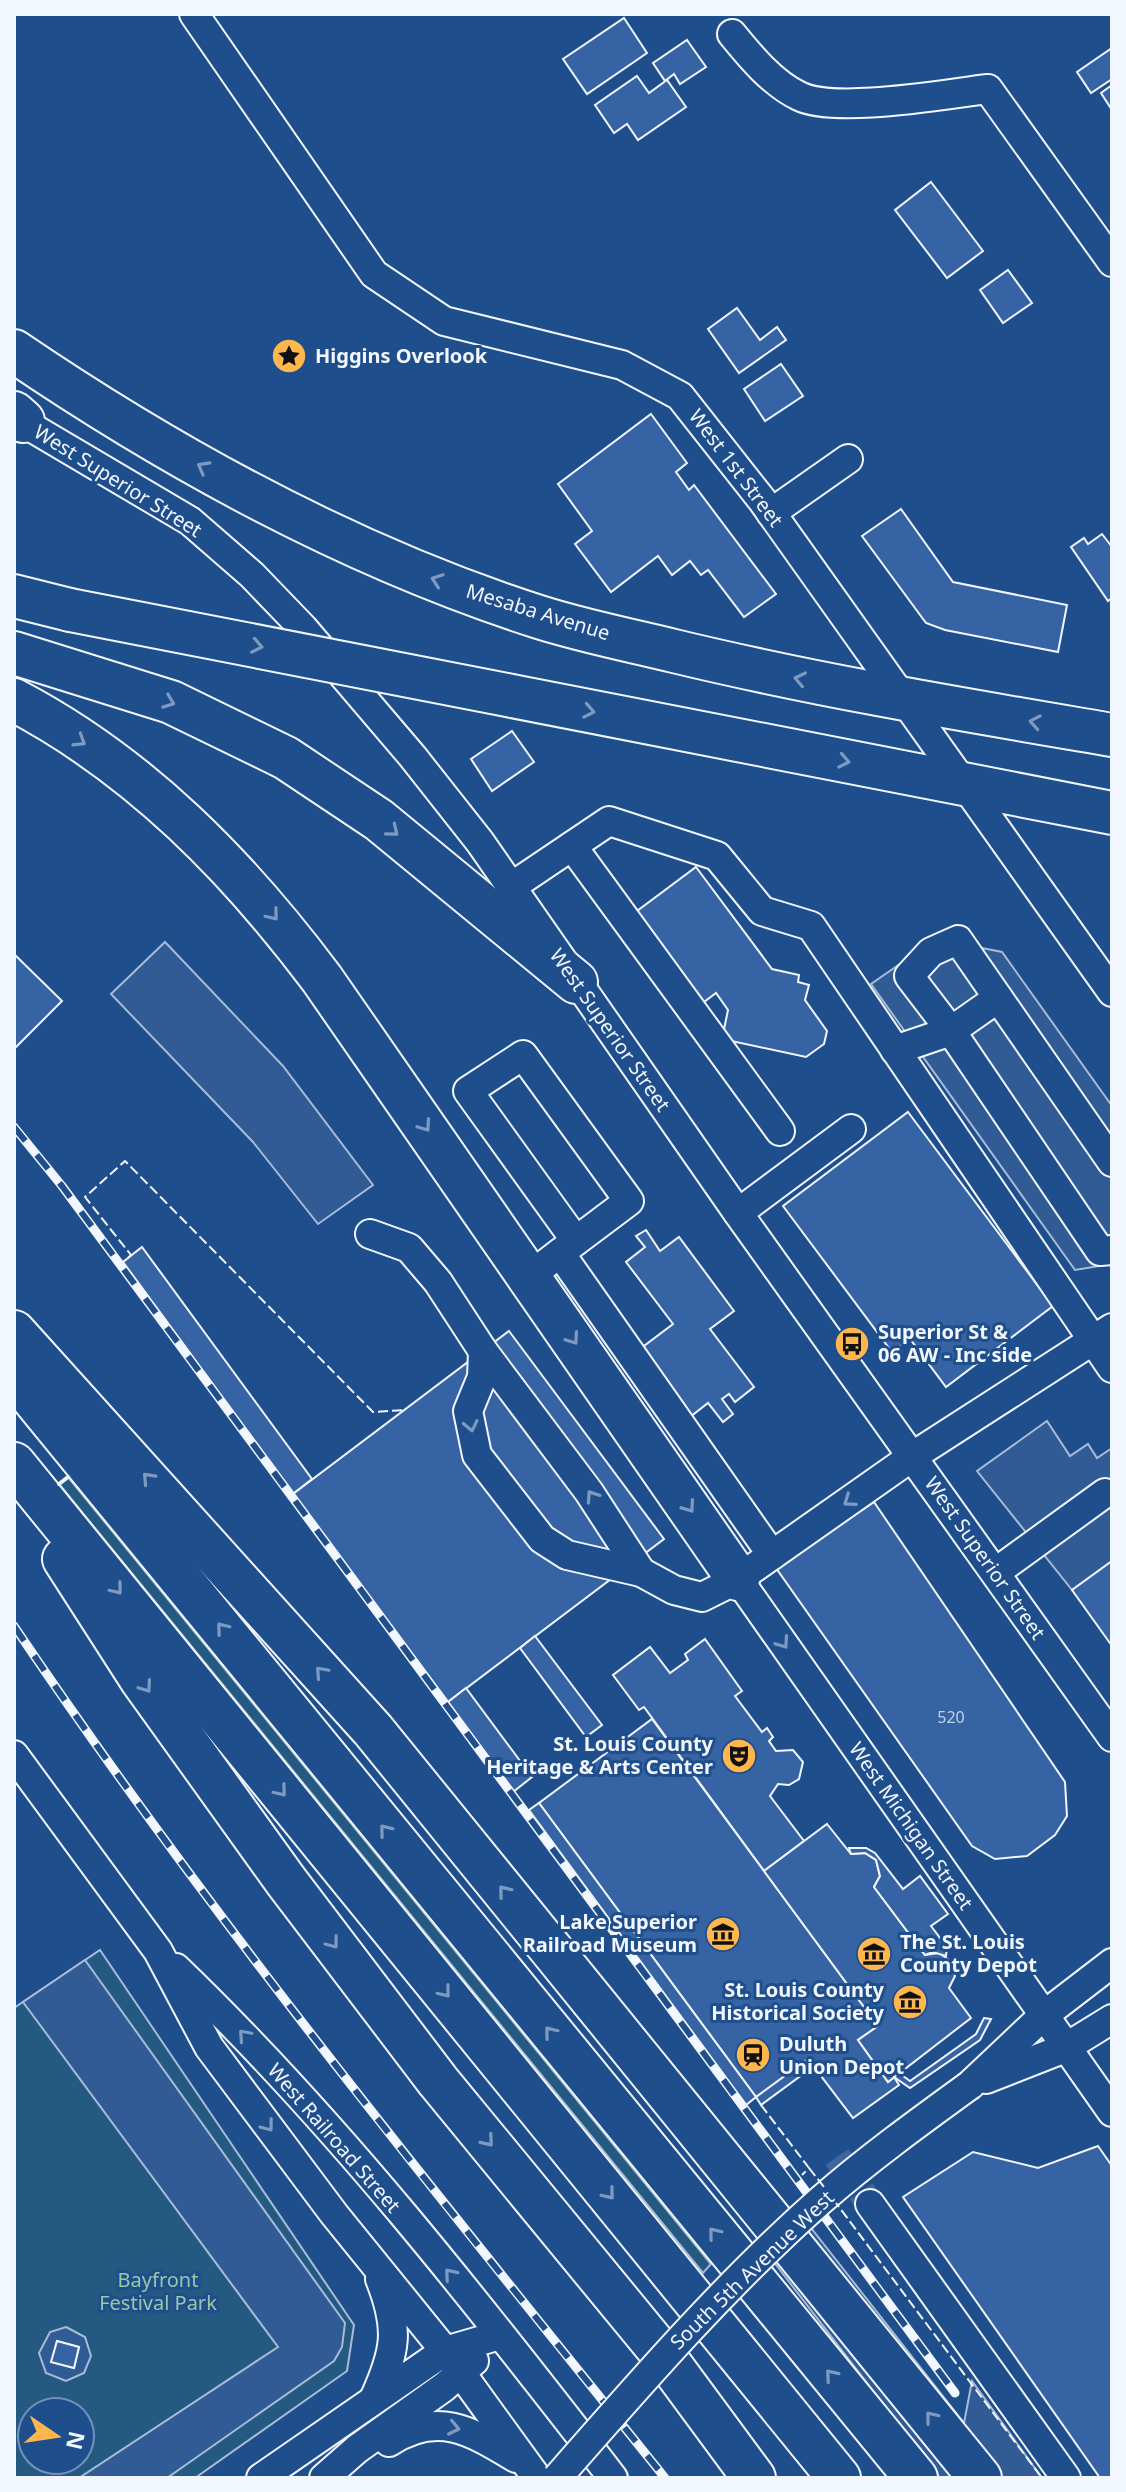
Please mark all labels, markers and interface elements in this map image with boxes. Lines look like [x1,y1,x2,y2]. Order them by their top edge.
place icon: Higgins Overlook [270,337,308,375]
place label: Higgins Overlook [315,342,488,369]
street label: West 1st Street [683,403,790,532]
street label: West Superior Street [29,418,207,543]
one-way arrow [197,461,212,476]
one-way arrow [431,573,445,590]
street label: Mesaba Avenue [463,577,613,646]
one-way arrow [249,637,263,654]
one-way arrow [794,671,807,688]
one-way arrow [161,692,175,708]
one-way arrow [581,702,595,719]
one-way arrow [1028,714,1042,731]
one-way arrow [72,732,86,747]
one-way arrow [837,752,850,769]
one-way arrow [384,821,399,835]
one-way arrow [263,905,278,920]
street label: West Superior Street [544,943,677,1117]
one-way arrow [415,1117,430,1131]
place label: Superior St & 06 AW - Inc side [878,1318,1032,1368]
bus stop icon: Superior St & 06 AW - Inc side [833,1325,871,1363]
one-way arrow [563,1331,578,1345]
one-way arrow [462,1419,479,1432]
street label: West Superior Street [919,1471,1052,1645]
one-way arrow [143,1472,157,1487]
one-way arrow [587,1491,602,1505]
one-way arrow [844,1491,858,1506]
one-way arrow [679,1499,694,1513]
one-way arrow [107,1580,122,1594]
one-way arrow [217,1623,231,1638]
one-way arrow [773,1634,788,1648]
one-way arrow [316,1666,330,1681]
one-way arrow [136,1679,151,1693]
house number: 520 [937,1706,965,1728]
place label: St. Louis County Heritage & Arts Center [486,1730,714,1780]
theatre icon: St. Louis County Heritage & Arts Center [720,1737,758,1775]
street label: West Michigan Street [843,1737,979,1915]
one-way arrow [271,1781,286,1796]
one-way arrow [381,1824,395,1839]
one-way arrow [499,1886,514,1900]
place label: Lake Superior Railroad Museum [523,1908,697,1958]
museum icon: Lake Superior Railroad Museum [704,1915,742,1953]
place label: The St. Louis County Depot [900,1928,1037,1978]
one-way arrow [324,1934,338,1949]
museum icon: The St. Louis County Depot [855,1935,893,1973]
place label: St. Louis County Historical Society [711,1976,885,2026]
one-way arrow [435,1983,450,1998]
museum icon: St. Louis County Historical Society [891,1983,929,2021]
one-way arrow [545,2027,560,2041]
one-way arrow [239,2030,253,2045]
place label: Duluth Union Depot [779,2030,905,2080]
station icon: Duluth Union Depot [734,2036,772,2074]
street label: West Railroad Street [262,2057,407,2218]
one-way arrow [259,2117,273,2131]
one-way arrow [478,2132,493,2147]
street label: South 5th Avenue West [664,2184,839,2355]
one-way arrow [599,2185,614,2199]
one-way arrow [709,2228,724,2242]
park label: Bayfront Festival Park [99,2266,217,2316]
one-way arrow [445,2269,460,2284]
one-way arrow [826,2369,841,2384]
north arrow [16,2396,96,2476]
one-way arrow [926,2412,940,2427]
one-way arrow [446,2419,460,2436]
text: N [60,2429,93,2453]

